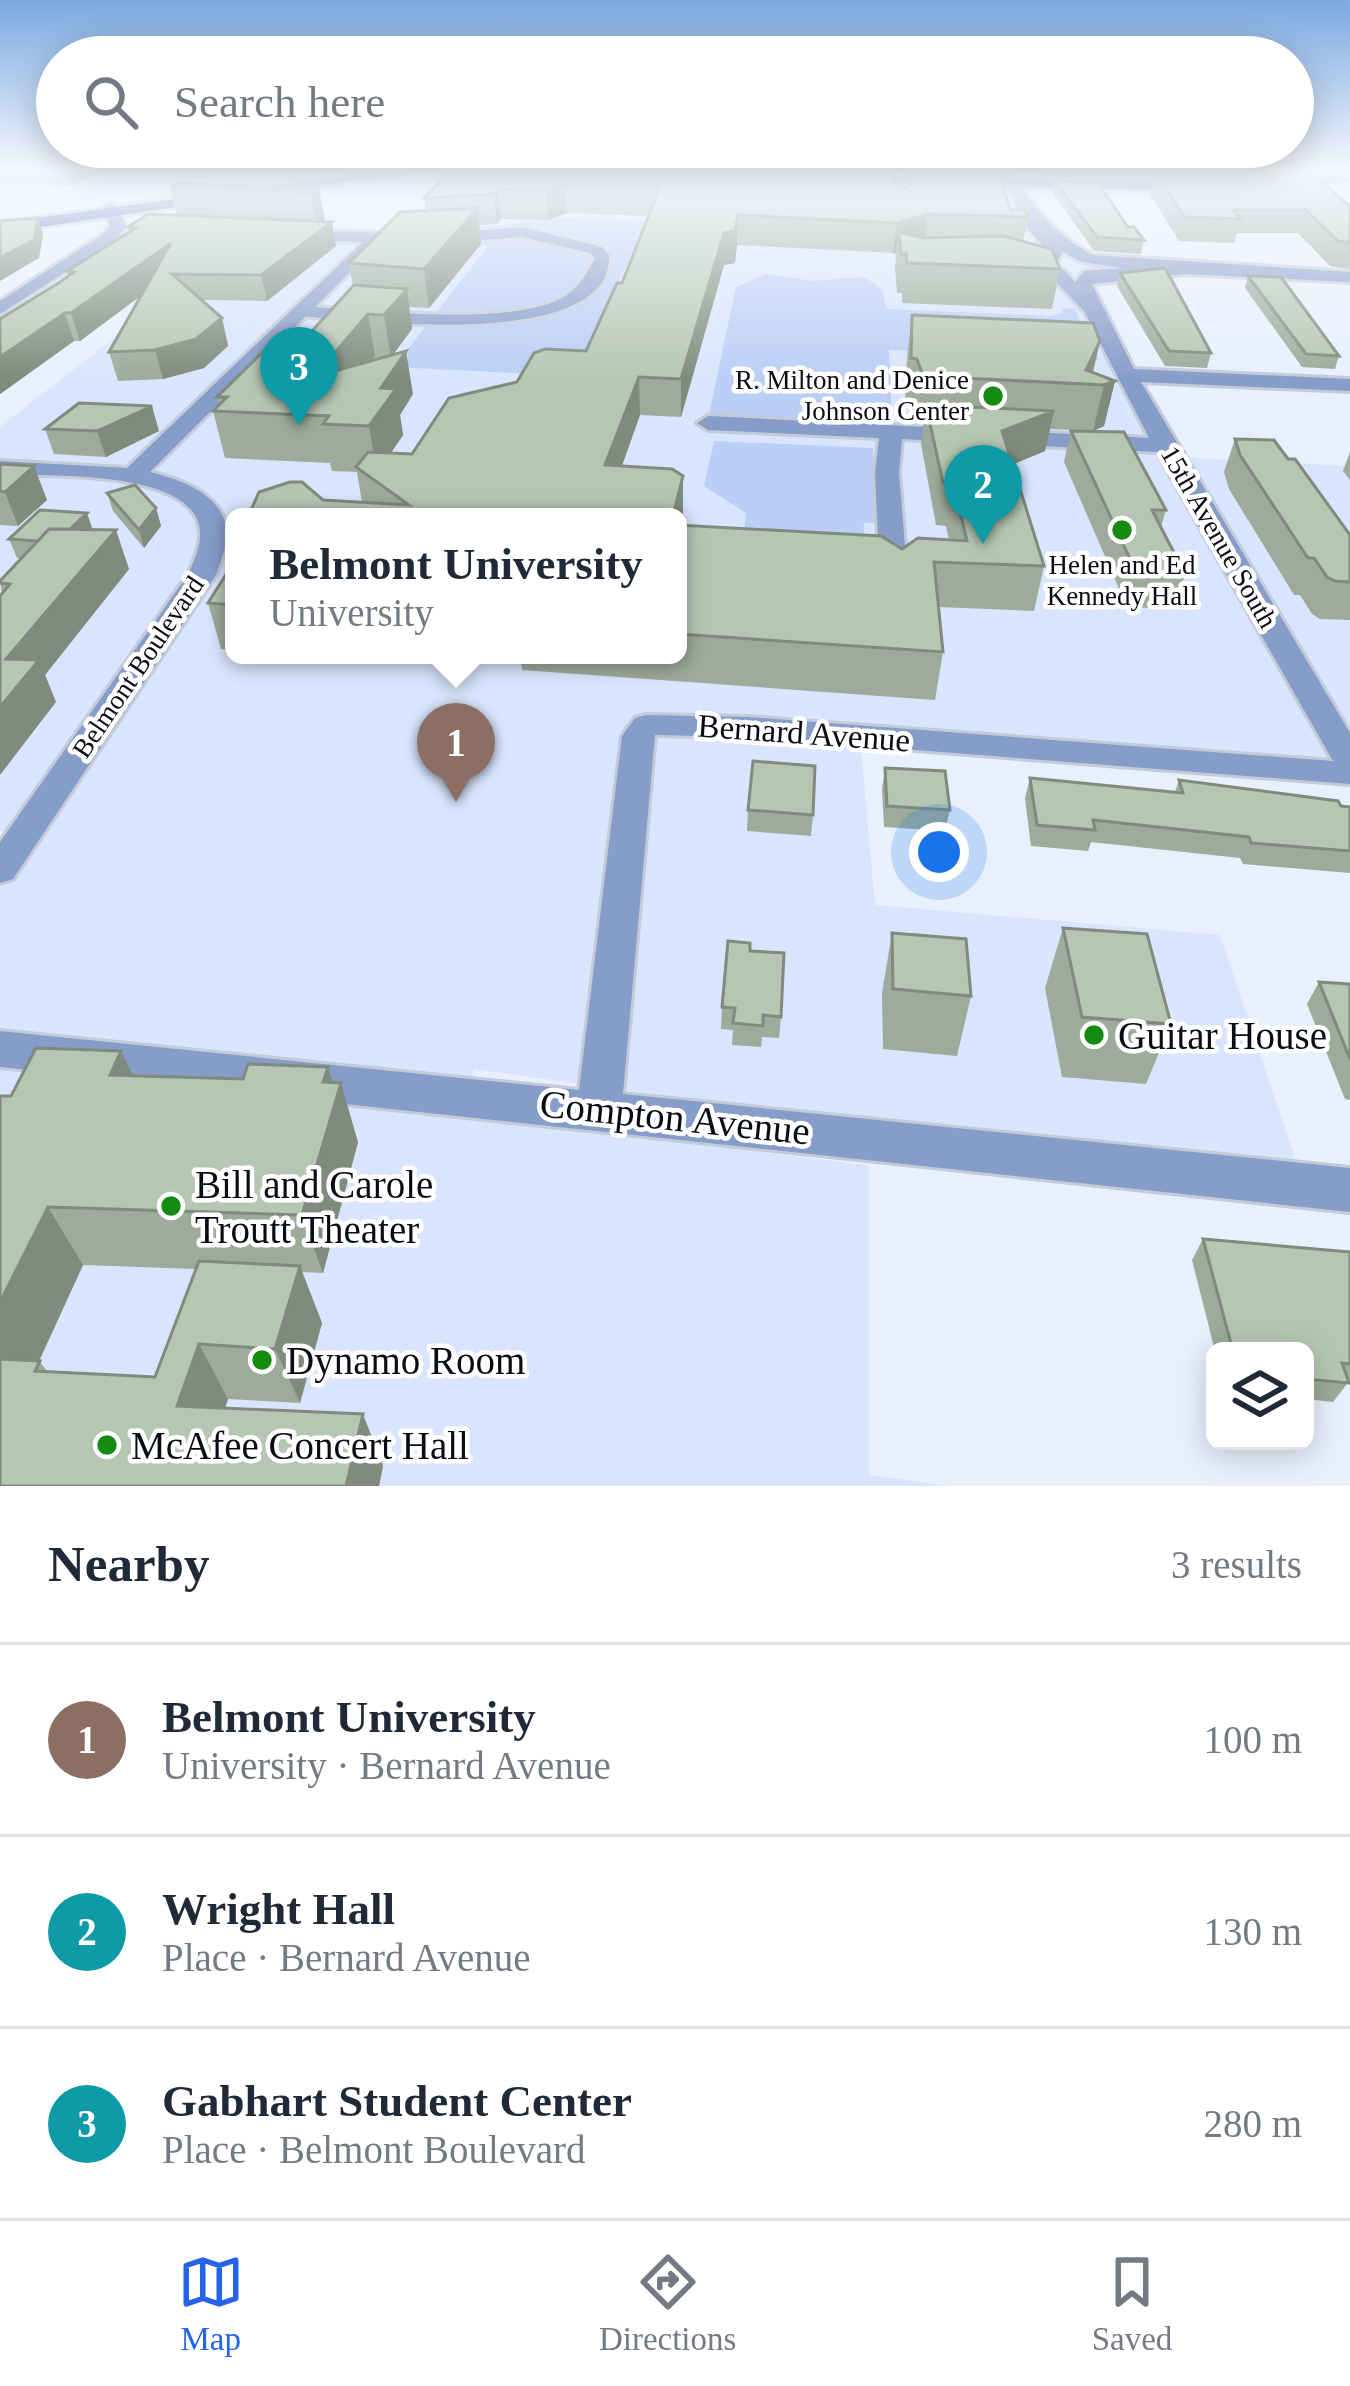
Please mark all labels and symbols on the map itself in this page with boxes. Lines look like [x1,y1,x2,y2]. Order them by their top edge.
pin: 3 [260,327,338,426]
place label: R. Milton and Denice Johnson Center [735,365,969,426]
marker: R. Milton and Denice Johnson Center [980,383,1006,409]
street label: 15th Avenue South [1155,441,1283,634]
pin: 2 [944,445,1022,544]
marker: Helen and Ed Kennedy Hall [1109,517,1135,543]
place label: Helen and Ed Kennedy Hall [1047,550,1197,611]
street label: Belmont Boulevard [66,570,210,763]
pin: 1 [417,703,495,802]
street label: Bernard Avenue [697,708,911,758]
your location [909,822,969,882]
place label: Guitar House [1118,1014,1327,1057]
marker: Guitar House [1081,1022,1107,1048]
street label: Compton Avenue [538,1081,812,1154]
place label: Bill and Carole Troutt Theater [195,1163,433,1251]
marker: Bill and Carole Troutt Theater [158,1193,184,1219]
place label: Dynamo Room [286,1339,525,1383]
marker: Dynamo Room [249,1347,275,1373]
place label: McAfee Concert Hall [131,1424,469,1467]
marker: McAfee Concert Hall [94,1432,120,1458]

